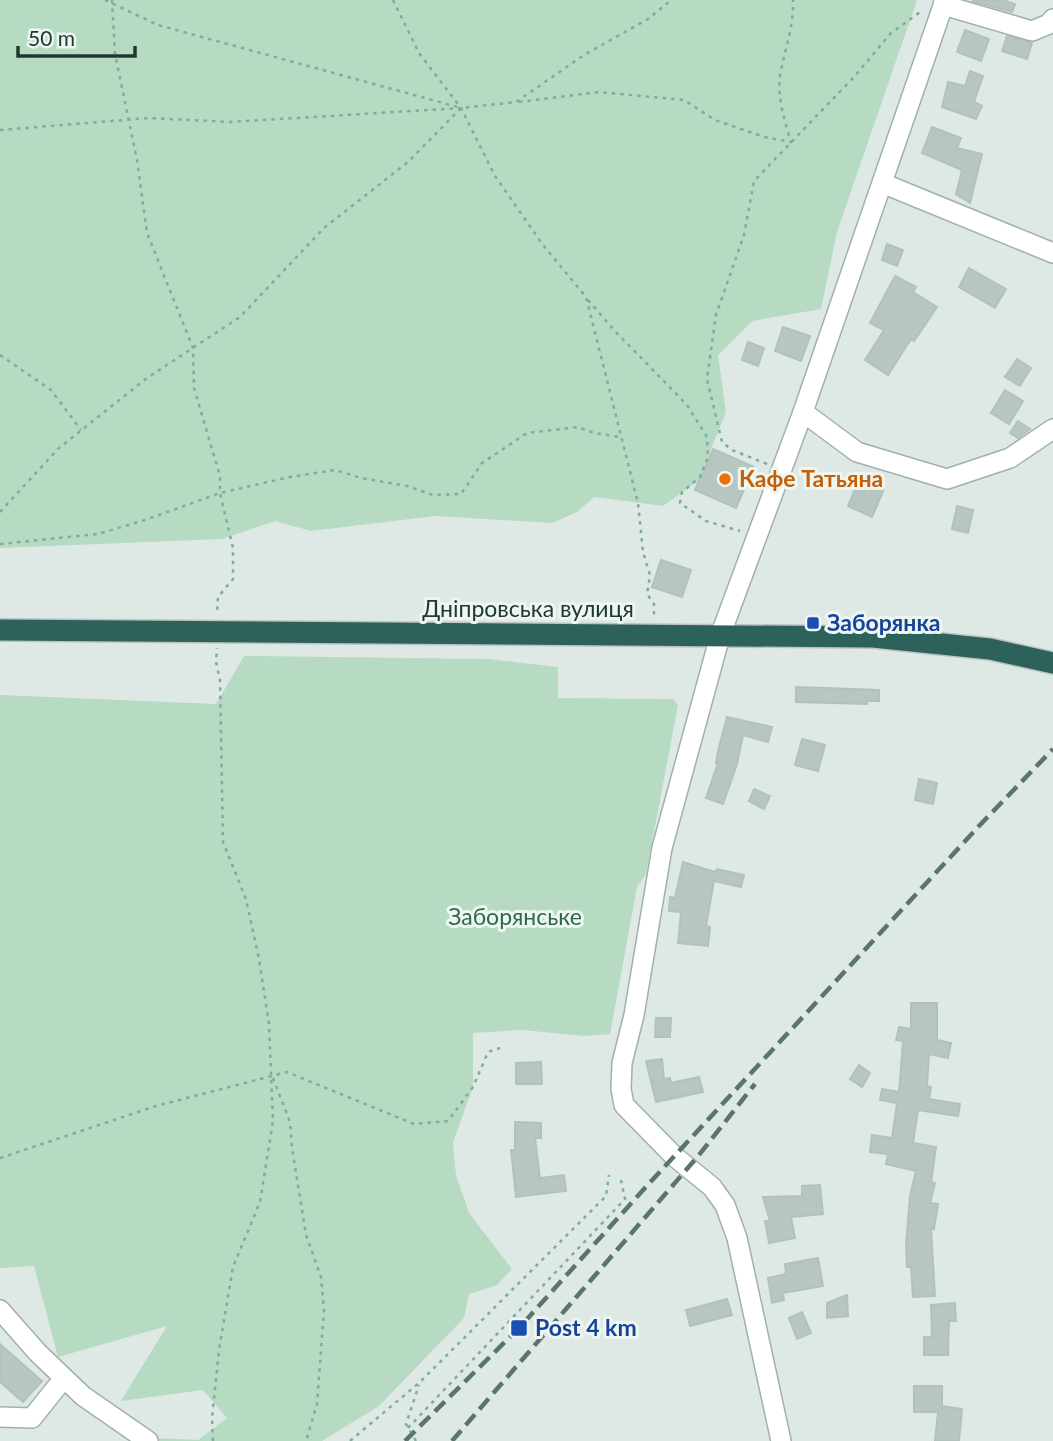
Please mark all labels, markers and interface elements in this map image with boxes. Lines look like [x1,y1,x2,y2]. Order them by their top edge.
scale bar [18,14,135,58]
text: 50 m [28,25,75,50]
place label: Кафе Татьяна [739,464,883,492]
marker: Кафе Татьяна [717,471,733,487]
street label: Дніпровська вулиця [422,594,634,622]
place label: Заборянка [827,608,941,636]
marker: Заборянка [805,615,821,631]
park label: Заборянське [448,902,582,930]
place label: Post 4 km [535,1313,637,1341]
marker: Post 4 km [509,1318,529,1338]

